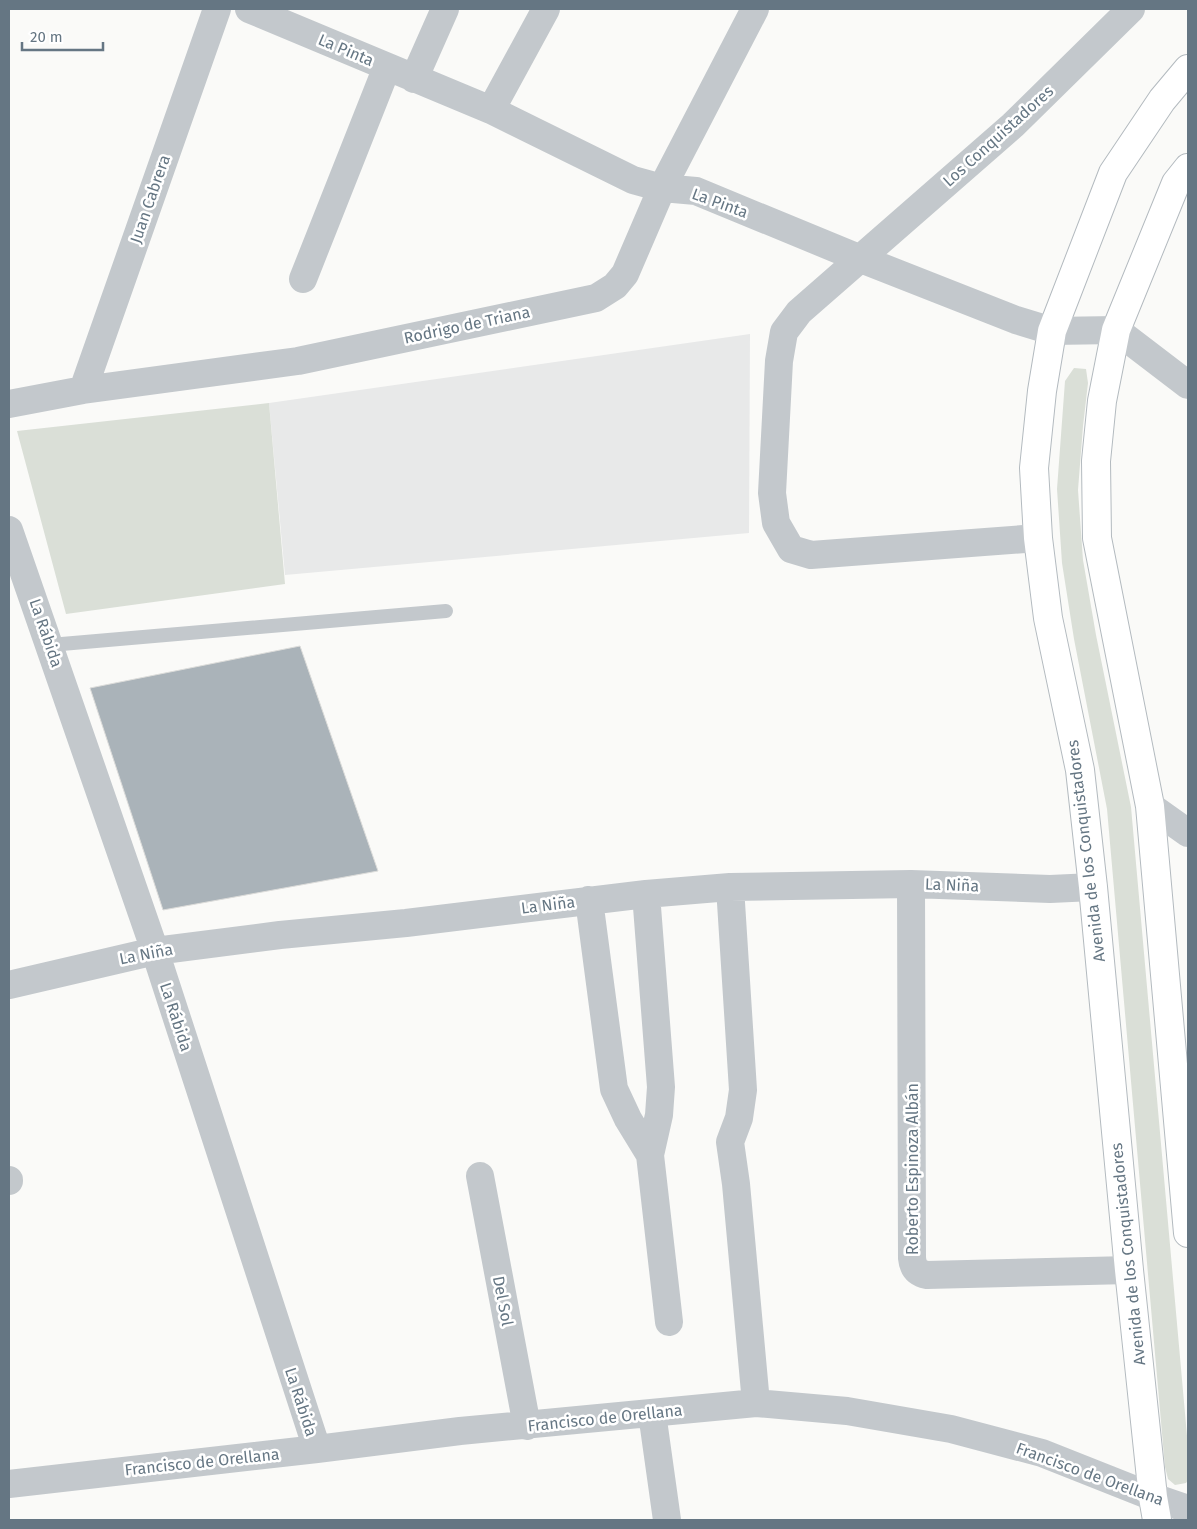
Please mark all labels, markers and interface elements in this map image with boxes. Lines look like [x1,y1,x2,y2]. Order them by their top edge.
scale bar [22,20,104,52]
text: 20 m [30,28,63,46]
street label: La Pinta [315,30,377,70]
street label: Los Conquistadores [939,81,1057,191]
street label: Juan Cabrera [126,152,174,246]
street label: La Pinta [689,184,751,222]
street label: Rodrigo de Triana [402,302,532,348]
street label: La Rábida [25,596,67,670]
street label: Avenida de los Conquistadores [1063,739,1109,963]
street label: La Niña [925,875,979,895]
street label: La Niña [520,892,576,918]
street label: La Niña [118,939,174,969]
street label: La Rábida [156,980,196,1054]
street label: Roberto Espinoza Albán [903,1083,922,1255]
street label: Avenida de los Conquistadores [1107,1142,1149,1366]
street label: Del Sol [489,1274,517,1328]
street label: La Rábida [281,1365,321,1439]
street label: Francisco de Orellana [527,1400,683,1436]
street label: Francisco de Orellana [1014,1438,1166,1510]
street label: Francisco de Orellana [124,1444,280,1480]

